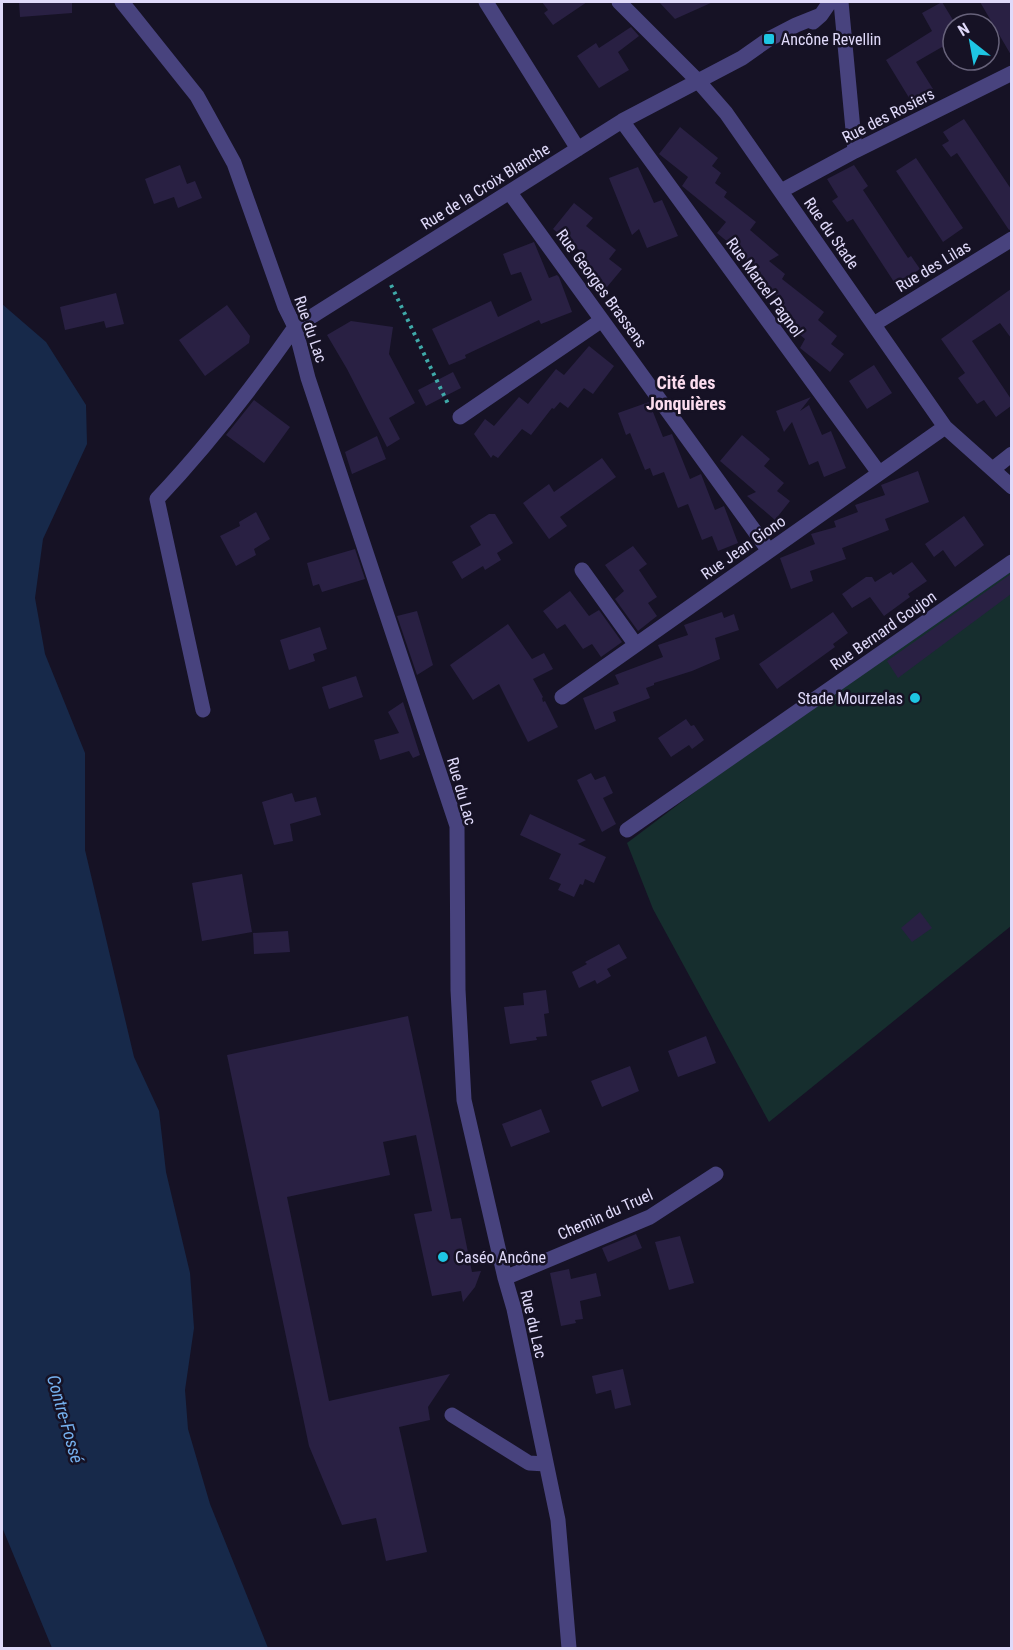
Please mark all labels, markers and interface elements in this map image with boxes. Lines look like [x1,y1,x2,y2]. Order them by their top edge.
north arrow [941,12,1001,72]
text: N [954,19,973,40]
place label: Ancône Revellin [781,30,881,49]
marker: Ancône Revellin [762,32,776,46]
street label: Rue des Rosiers [839,84,938,147]
street label: Rue de la Croix Blanche [417,139,553,234]
street label: Rue du Stade [800,194,863,273]
street label: Rue Georges Brassens [552,225,651,351]
street label: Rue Marcel Pagnol [722,234,807,341]
street label: Rue des Lilas [892,237,974,296]
street label: Rue du Lac [290,293,331,365]
district label: Cité des Jonquières [646,372,726,414]
street label: Rue Jean Giono [697,511,789,583]
street label: Rue Bernard Goujon [827,587,940,674]
place label: Stade Mourzelas [797,689,903,708]
marker: Stade Mourzelas [908,691,922,705]
street label: Rue du Lac [443,755,480,827]
street label: Chemin du Truel [555,1185,656,1244]
place label: Caséo Ancône [455,1248,546,1267]
marker: Caséo Ancône [436,1250,450,1264]
street label: Rue du Lac [516,1288,551,1360]
water label: Contre-Fossé [43,1372,88,1466]

